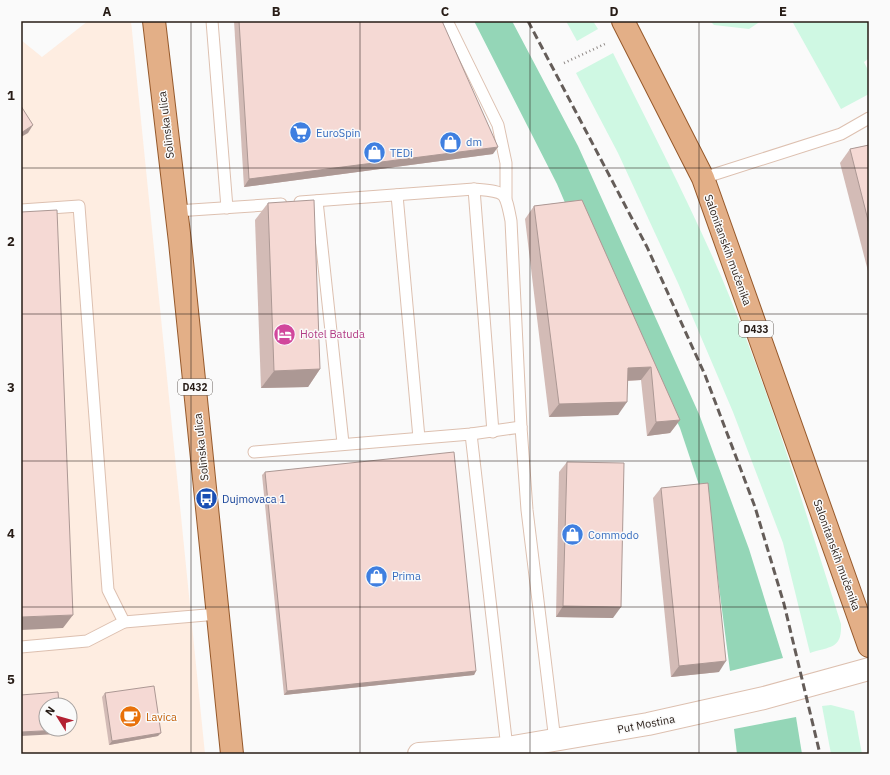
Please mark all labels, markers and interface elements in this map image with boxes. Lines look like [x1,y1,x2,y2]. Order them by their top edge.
text: A [103,3,112,20]
text: B [272,3,281,20]
text: C [441,3,450,20]
text: D [609,3,619,20]
text: E [779,3,787,20]
text: 1 [7,87,15,104]
street label: Solinska ulica [155,91,177,159]
supermarket icon: EuroSpin [288,120,314,146]
place label: EuroSpin [316,126,361,140]
shop icon: dm [437,129,463,155]
place label: dm [466,135,482,149]
shop icon: TEDi [362,140,388,166]
place label: TEDi [390,146,413,160]
street label: Salonitanskih mučenika [701,193,755,308]
text: 2 [7,233,15,250]
hotel icon: Hotel Batuda [271,321,297,347]
road number: D433 [739,321,773,337]
place label: Hotel Batuda [300,327,365,341]
text: 3 [7,379,15,396]
road number: D432 [178,379,212,395]
street label: Solinska ulica [190,413,211,481]
bus stop icon: Dujmovaca 1 [193,486,219,512]
place label: Dujmovaca 1 [222,492,286,506]
street label: Salonitanskih mučenika [810,498,864,613]
shop icon: Commodo [559,522,585,548]
text: 4 [7,525,15,542]
place label: Commodo [588,528,639,542]
shop icon: Prima [363,563,389,589]
place label: Prima [392,569,421,583]
text: 5 [7,671,15,688]
north arrow [38,697,78,737]
text: N [42,704,58,718]
cafe icon: Lavica [117,704,143,730]
place label: Lavica [146,710,177,724]
street label: Put Mostina [616,712,676,736]

